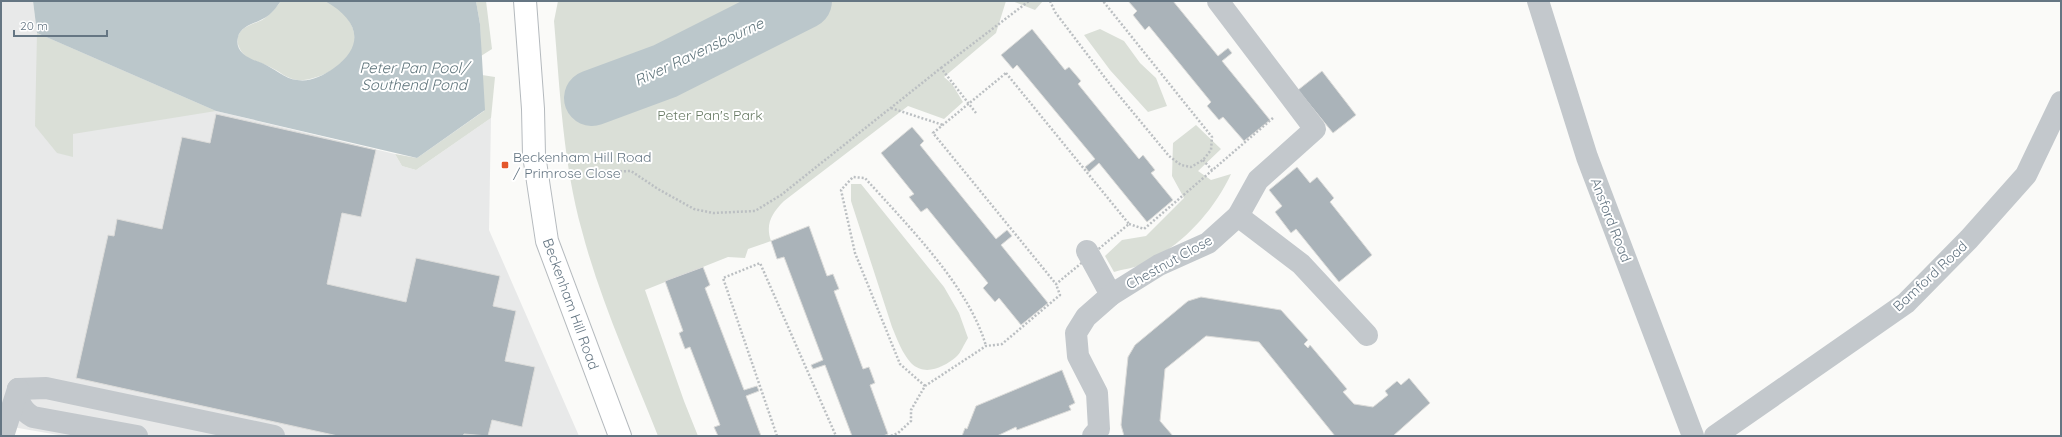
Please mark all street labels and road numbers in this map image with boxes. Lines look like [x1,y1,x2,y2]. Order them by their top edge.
street label: Ansford Road [1587,175,1635,265]
street label: Chestnut Close [1123,231,1215,293]
street label: Beckenham Hill Road [539,236,603,372]
street label: Bamford Road [1889,237,1971,315]

